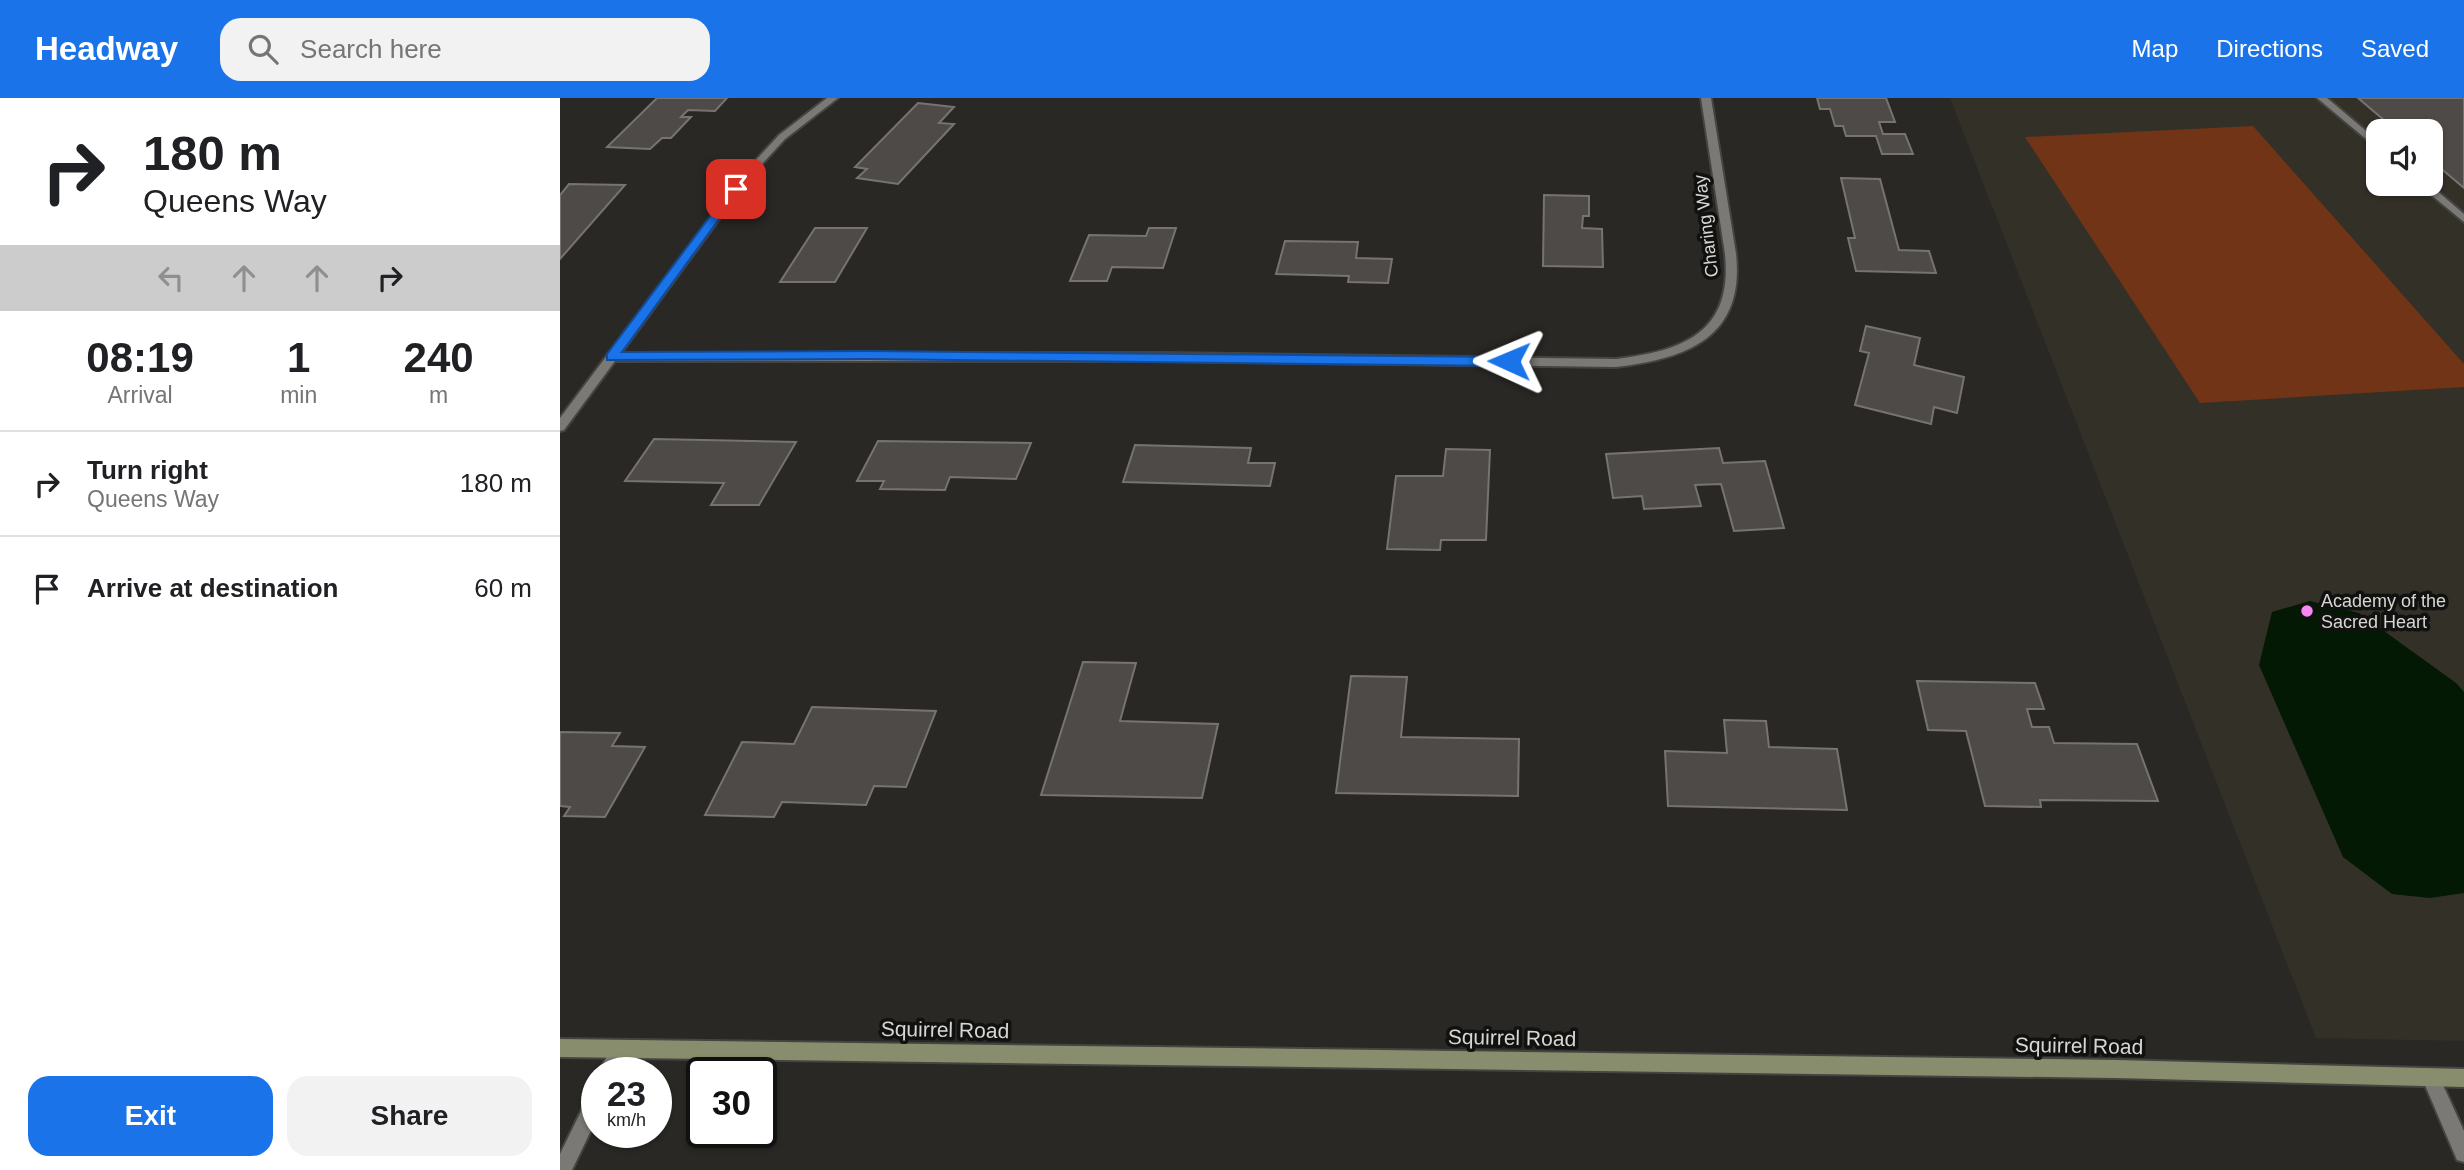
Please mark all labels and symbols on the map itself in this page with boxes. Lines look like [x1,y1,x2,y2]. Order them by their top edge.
pin [706,159,766,219]
street label: Charing Way [1690,173,1722,279]
position arrow [1472,324,1546,398]
place label: Academy of the Sacred Heart [2321,591,2446,632]
marker: Academy of the Sacred Heart [2299,603,2315,619]
street label: Squirrel Road [881,1017,1009,1042]
street label: Squirrel Road [1448,1025,1576,1050]
street label: Squirrel Road [2015,1033,2143,1058]
speed limit sign: 30 [686,1057,777,1148]

